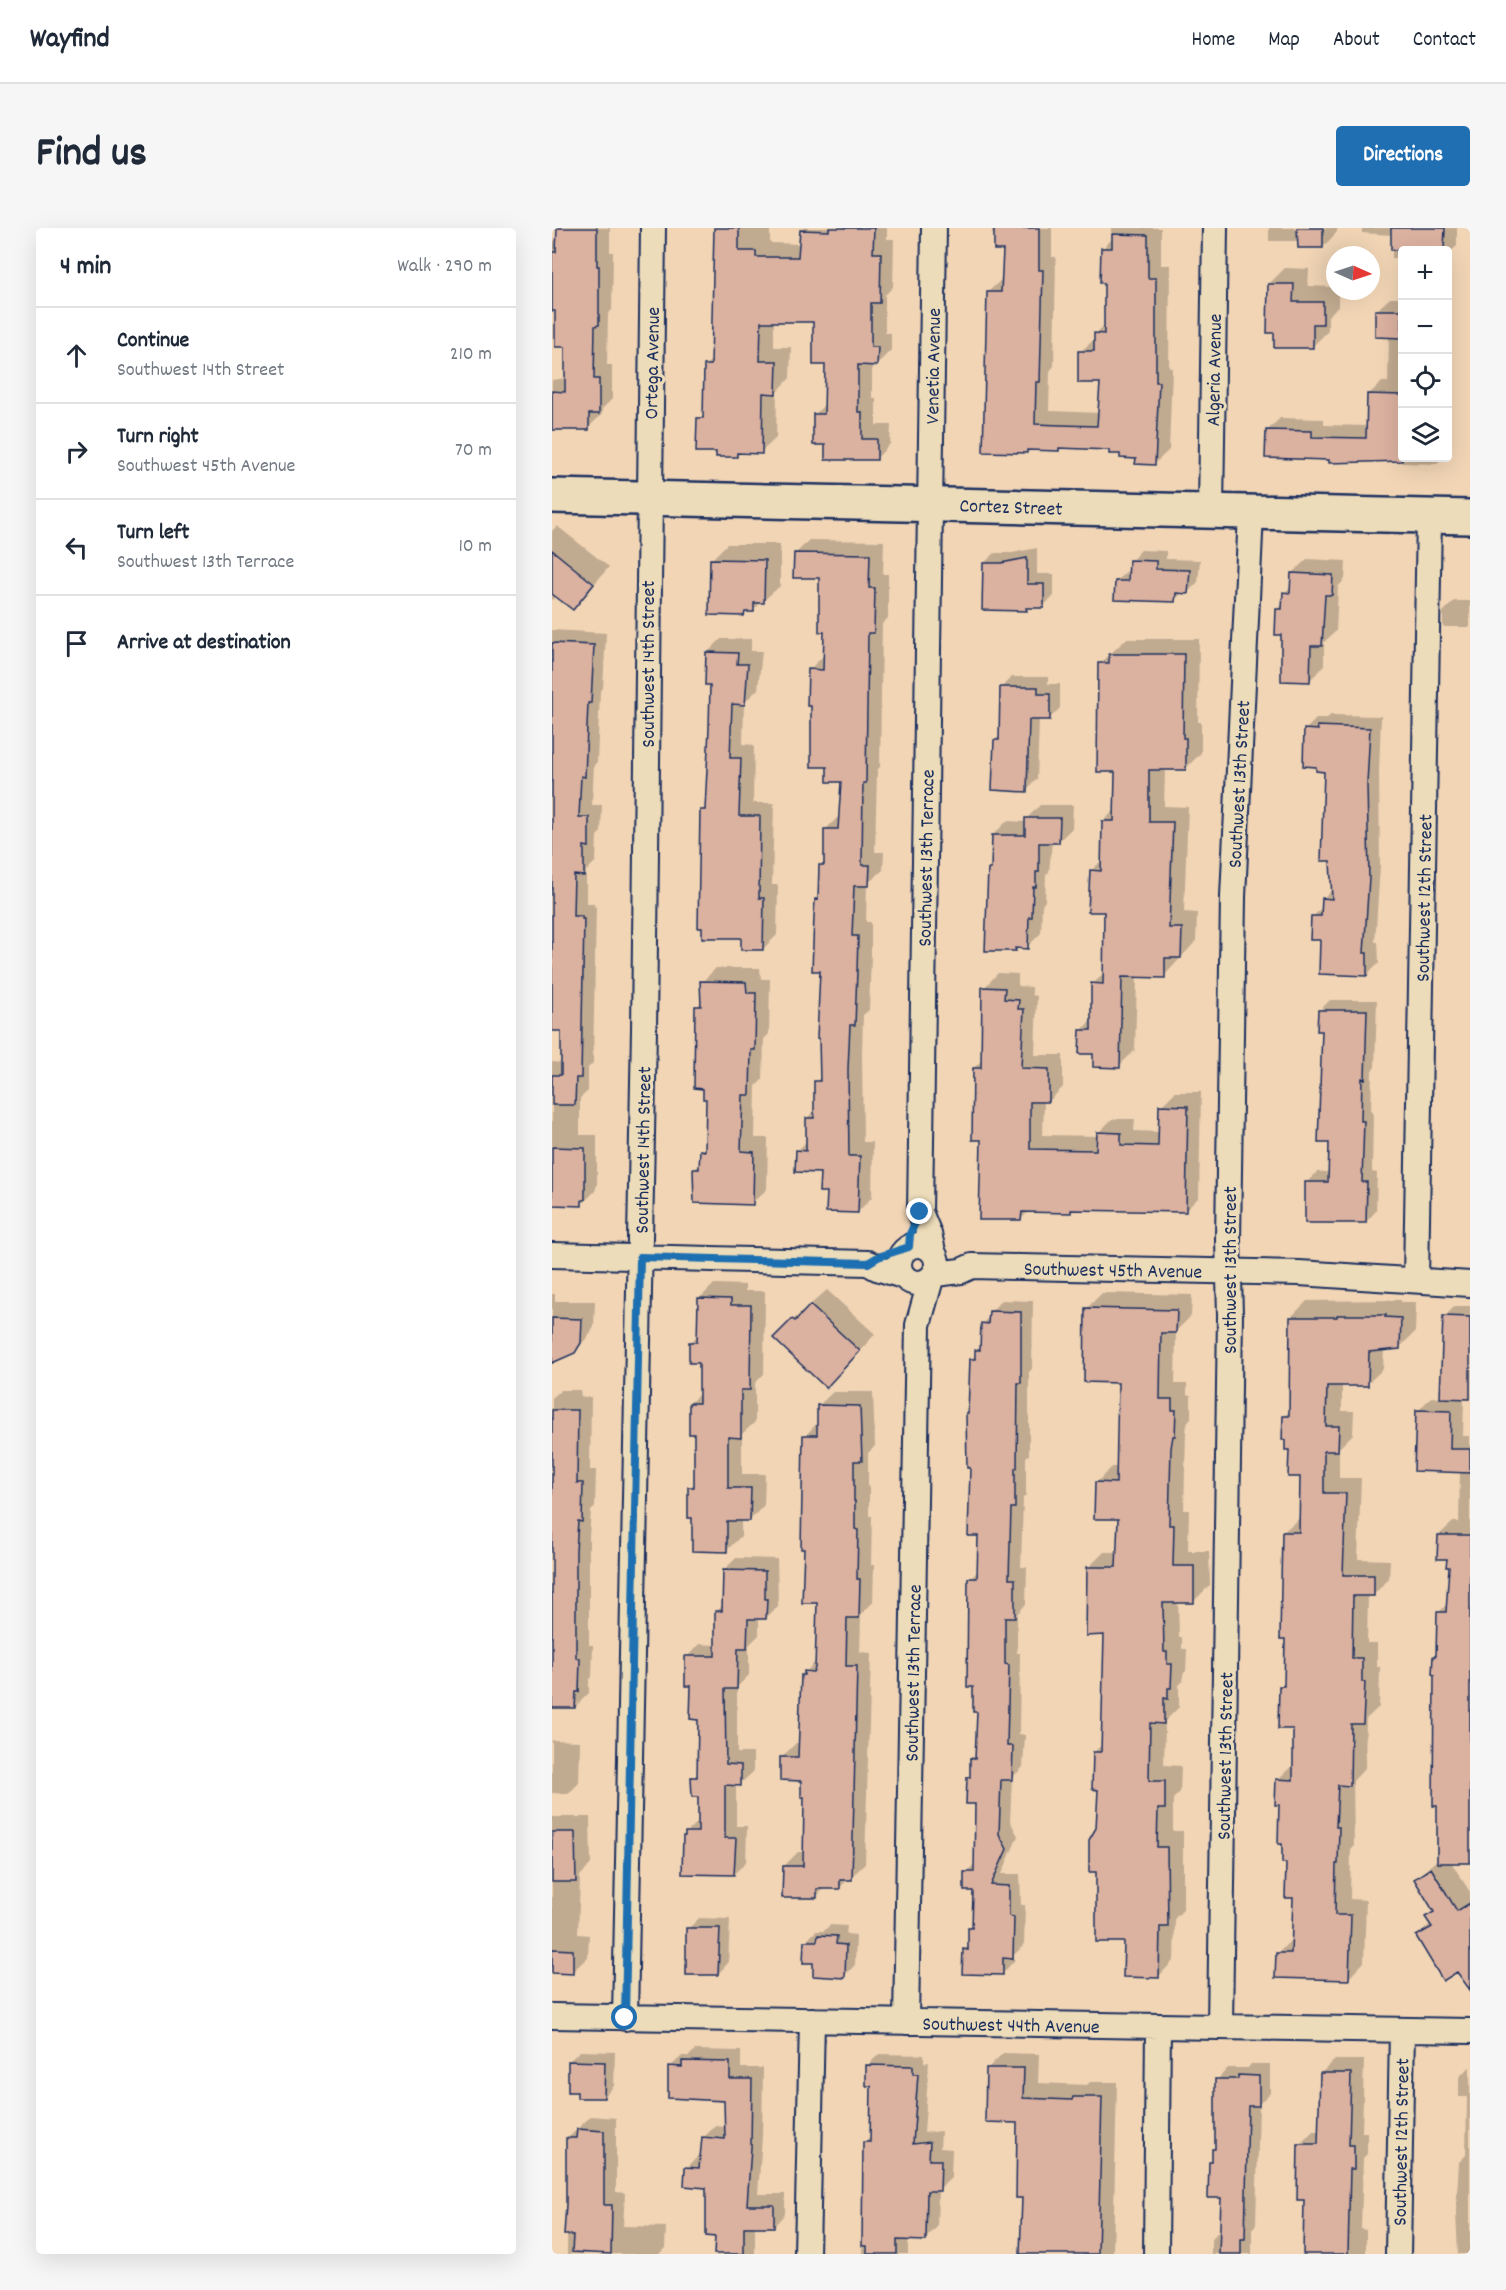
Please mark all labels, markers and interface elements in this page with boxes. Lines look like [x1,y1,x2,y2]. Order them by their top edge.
text: Wayfind [30,21,110,61]
text: Home [1191,26,1235,56]
text: Map [1268,26,1300,56]
text: About [1333,26,1380,56]
text: Contact [1413,26,1476,56]
text: Find us [36,126,147,186]
button: Directions [1336,126,1470,186]
north arrow [1326,246,1380,300]
map controls [1398,246,1452,462]
button: + [1398,246,1452,300]
text: 4 min [60,249,111,286]
text: Walk · 290 m [397,253,492,281]
button: − [1398,300,1452,354]
street label: Ortega Avenue [639,306,669,420]
street label: Venetia Avenue [920,308,950,424]
street label: Algeria Avenue [1201,313,1231,427]
text: Continue [117,326,189,357]
icon: ahead [60,339,93,372]
text: 210 m [450,341,492,369]
button: locate [1398,354,1452,408]
text: Southwest 14th Street [117,357,284,385]
button: layers [1398,408,1452,462]
text: Turn right [117,422,199,453]
icon: right [60,435,93,468]
text: 70 m [455,437,492,465]
text: Southwest 45th Avenue [117,453,295,481]
street label: Cortez Street [959,493,1063,525]
text: Turn left [117,518,189,549]
icon: left [60,531,93,564]
text: 10 m [458,533,492,561]
text: Southwest 13th Terrace [117,549,294,577]
street label: Southwest 14th Street [636,580,664,748]
icon: arrive [60,627,93,660]
text: Arrive at destination [117,628,291,659]
street label: Southwest 13th Street [1223,700,1259,869]
street label: Southwest 13th Terrace [912,769,944,947]
street label: Southwest 12th Street [1411,814,1441,982]
street label: Southwest 14th Street [630,1066,660,1234]
street label: Southwest 13th Street [1218,1186,1246,1354]
route end [906,1198,932,1224]
street label: Southwest 45th Avenue [1024,1256,1203,1288]
street label: Southwest 13th Terrace [899,1584,931,1762]
street label: Southwest 13th Street [1212,1672,1242,1840]
route start [611,2004,637,2030]
street label: Southwest 44th Avenue [922,2011,1100,2043]
street label: Southwest 12th Street [1388,2058,1418,2226]

